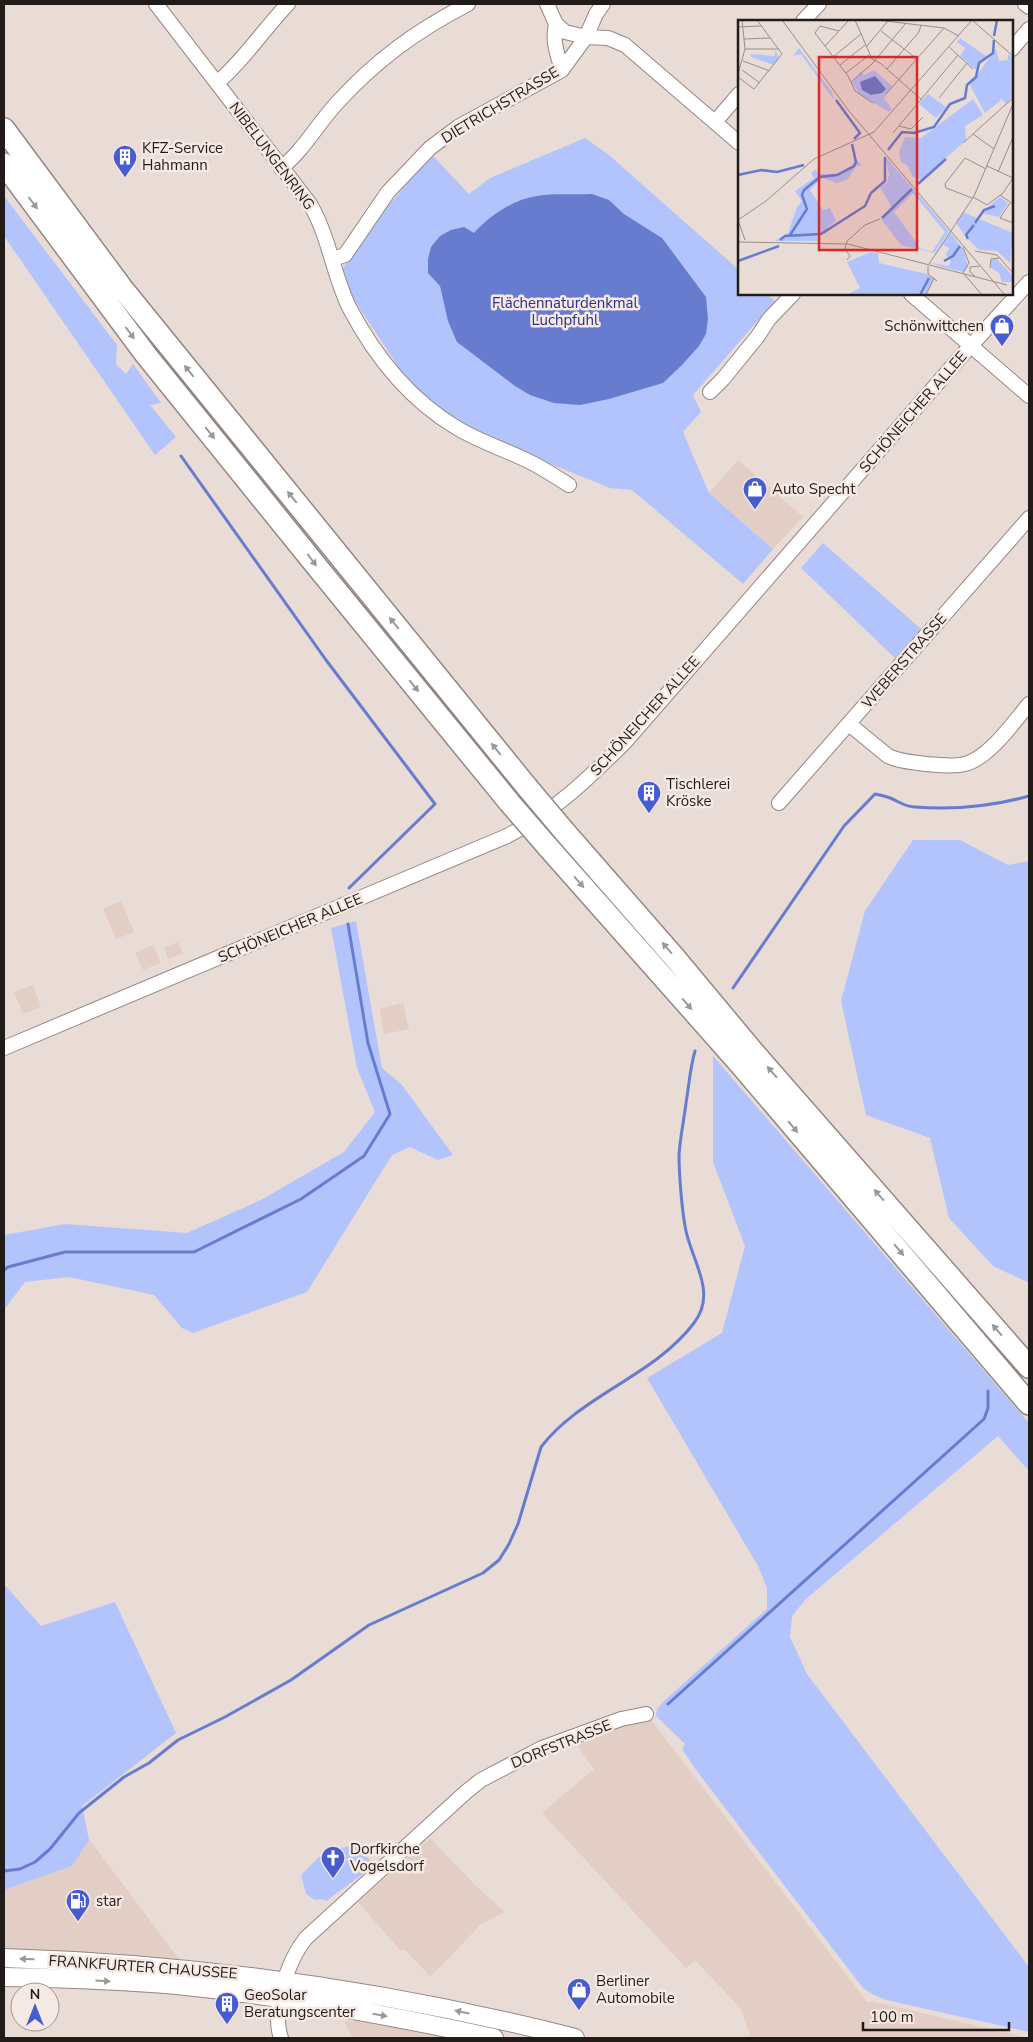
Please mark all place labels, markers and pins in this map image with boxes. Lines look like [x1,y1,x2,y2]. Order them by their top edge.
place label: KFZ-Service Hahmann [142,138,223,175]
building icon: KFZ-Service Hahmann [112,144,138,178]
shop icon: Schönwittchen [989,313,1015,347]
place label: Schönwittchen [884,316,984,336]
shop icon: Auto Specht [742,476,768,510]
place label: Auto Specht [772,479,856,499]
place label: Tischlerei Kröske [666,774,730,811]
building icon: Tischlerei Kröske [636,780,662,814]
place label: Dorfkirche Vogelsdorf [349,1839,425,1876]
church icon: Dorfkirche Vogelsdorf [320,1845,346,1879]
fuel station icon: star [65,1888,91,1922]
place label: star [96,1891,122,1911]
place label: Berliner Automobile [596,1971,675,2008]
shop icon: Berliner Automobile [566,1977,592,2011]
place label: GeoSolar Beratungscenter [244,1985,356,2022]
building icon: GeoSolar Beratungscenter [214,1991,240,2025]

